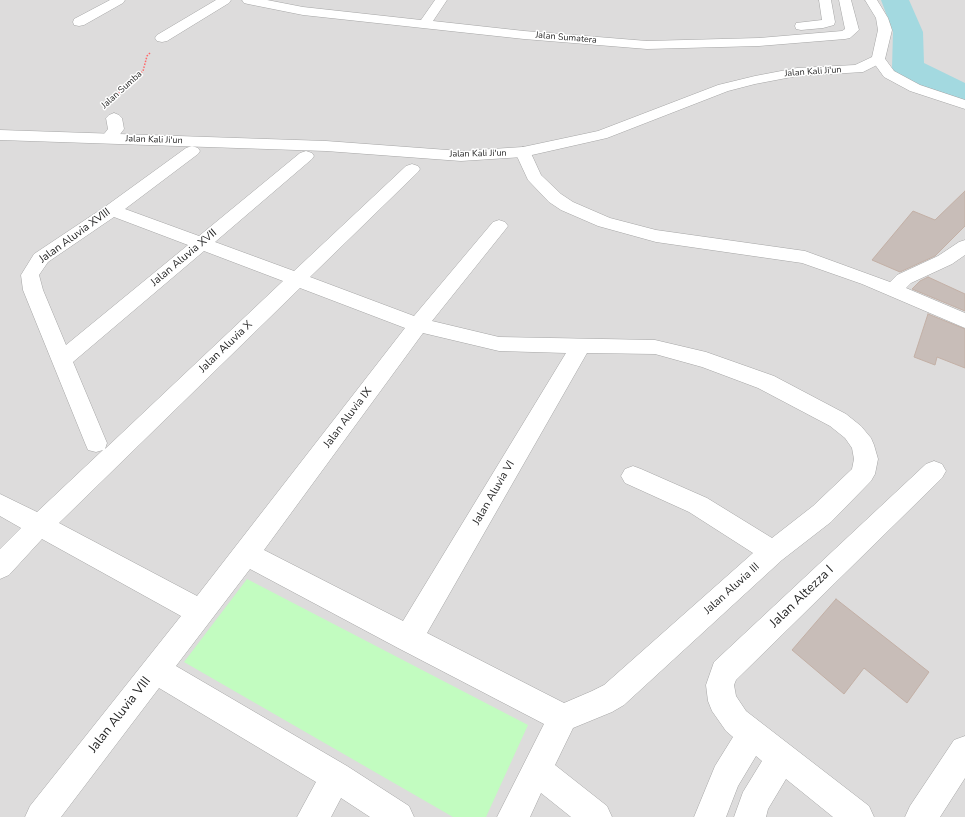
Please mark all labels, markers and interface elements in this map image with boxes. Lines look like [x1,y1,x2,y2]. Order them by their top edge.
street label: Jalan Sumatera [535,30,597,46]
street label: Jalan Kali Ji'un [784,65,842,79]
street label: Jalan Sumba [99,69,145,111]
street label: Jalan Kali Ji'un [125,134,183,146]
street label: Jalan Kali Ji'un [449,148,507,160]
street label: Jalan Aluvia XVIII [37,206,113,266]
street label: Jalan Aluvia XVII [148,227,220,289]
street label: Jalan Aluvia X [197,318,255,376]
street label: Jalan Aluvia IX [321,385,375,451]
street label: Jalan Aluvia VI [470,458,518,528]
street label: Jalan Aluvia III [701,561,763,617]
street label: Jalan Altezza I [767,563,837,631]
street label: Jalan Aluvia VIII [86,674,154,756]

